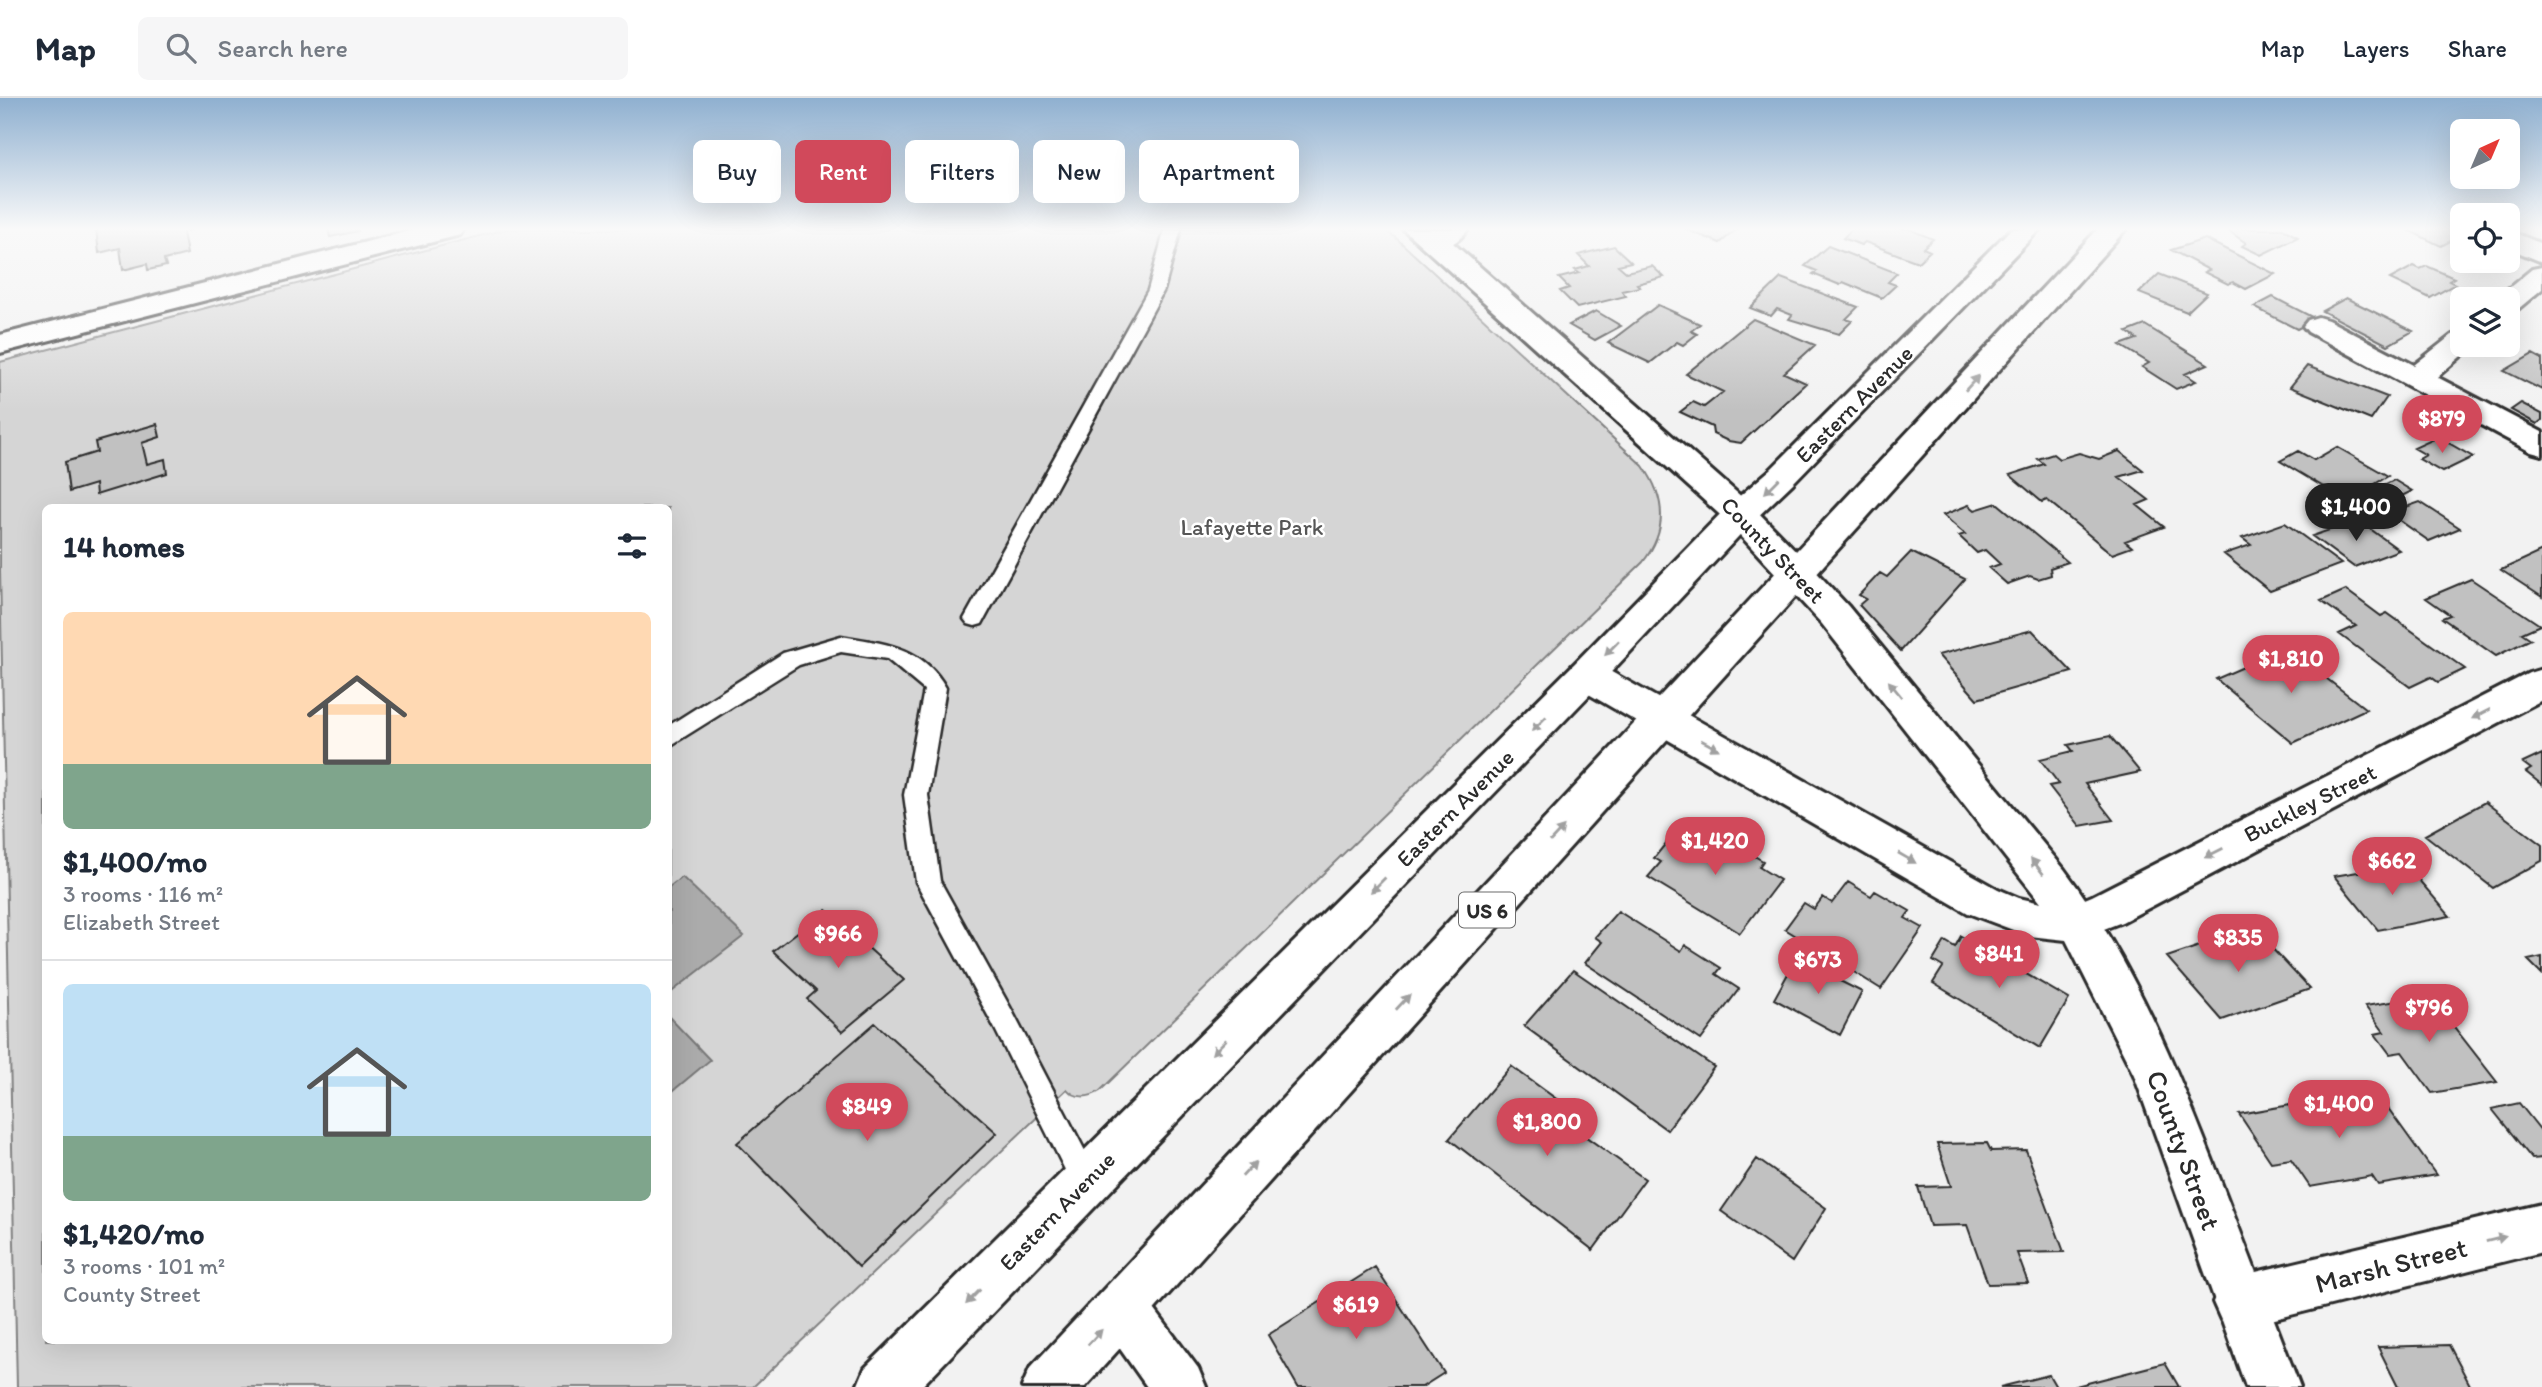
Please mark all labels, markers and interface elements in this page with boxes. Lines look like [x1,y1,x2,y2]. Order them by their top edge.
search box [138,17,628,80]
text: Map [35,29,96,68]
icon: search [162,29,200,67]
text: Search here [218,32,348,64]
text: Map [2261,34,2305,63]
text: Layers [2343,34,2410,63]
text: Share [2448,34,2507,63]
north arrow [2450,119,2520,189]
map controls [2450,119,2520,357]
chip: Buy [693,140,781,203]
chip: Rent [795,140,891,203]
chip: Filters [905,140,1019,203]
chip: New [1033,140,1125,203]
chip: Apartment [1139,140,1299,203]
button: locate [2450,203,2520,273]
button: layers [2450,287,2520,357]
street label: Eastern Avenue [1789,339,1919,469]
one-way arrow [1964,375,1980,392]
pin: $879 [2401,396,2483,455]
text: $879 [2418,404,2466,432]
one-way arrow [1764,478,1781,494]
pin: $1,400 [2299,484,2413,543]
street label: County Street [1715,491,1831,609]
text: $1,400 [2321,492,2391,520]
park label: Lafayette Park [1180,513,1324,541]
icon: filters [613,527,651,565]
text: 14 homes [63,528,185,565]
pin: $1,810 [2234,636,2348,695]
one-way arrow [1605,639,1621,656]
text: $1,810 [2258,644,2324,672]
icon: home [294,657,420,783]
one-way arrow [1887,681,1902,699]
one-way arrow [2471,708,2491,720]
one-way arrow [1530,715,1547,732]
one-way arrow [1700,739,1719,751]
street label: Eastern Avenue [1390,743,1520,873]
street label: Buckley Street [2239,758,2381,848]
pin: $1,420 [1658,818,1772,877]
one-way arrow [1548,826,1564,843]
text: $1,420 [1681,826,1749,854]
pin: $662 [2351,838,2433,897]
text: $1,400/mo [63,843,207,880]
text: $662 [2368,846,2416,874]
one-way arrow [2204,847,2224,859]
one-way arrow [1898,852,1917,864]
one-way arrow [2030,858,2045,876]
one-way arrow [1370,877,1387,894]
text: 3 rooms · 116 m² [63,880,223,908]
road number: US 6 [1459,892,1515,928]
text: Elizabeth Street [63,908,220,936]
pin: $966 [797,910,879,970]
pin: $835 [2197,914,2279,974]
text: $966 [814,919,862,947]
text: $835 [2214,923,2262,951]
pin: $841 [1958,930,2040,990]
pin: $673 [1777,936,1859,996]
text: $841 [1975,939,2023,967]
text: $673 [1794,945,1842,973]
pin: $796 [2388,984,2470,1044]
text: $796 [2405,993,2453,1021]
one-way arrow [1394,994,1410,1011]
icon: home [294,1029,420,1155]
one-way arrow [1210,1039,1227,1056]
street label: County Street [2139,1066,2229,1234]
pin: $1,400 [2282,1080,2396,1140]
pin: $849 [826,1084,908,1143]
text: $1,400 [2304,1089,2374,1117]
text: $849 [842,1092,892,1120]
pin: $1,800 [1490,1098,1604,1158]
text: $1,800 [1513,1107,1581,1135]
street label: Eastern Avenue [993,1146,1121,1276]
one-way arrow [1240,1161,1256,1178]
text: $1,420/mo [63,1215,205,1252]
street label: Marsh Street [2312,1230,2470,1300]
one-way arrow [2485,1233,2507,1244]
text: 3 rooms · 101 m² [63,1252,225,1280]
text: County Street [63,1280,201,1308]
pin: $619 [1315,1282,1397,1341]
one-way arrow [965,1288,982,1305]
text: $619 [1333,1290,1379,1318]
one-way arrow [1087,1328,1103,1346]

